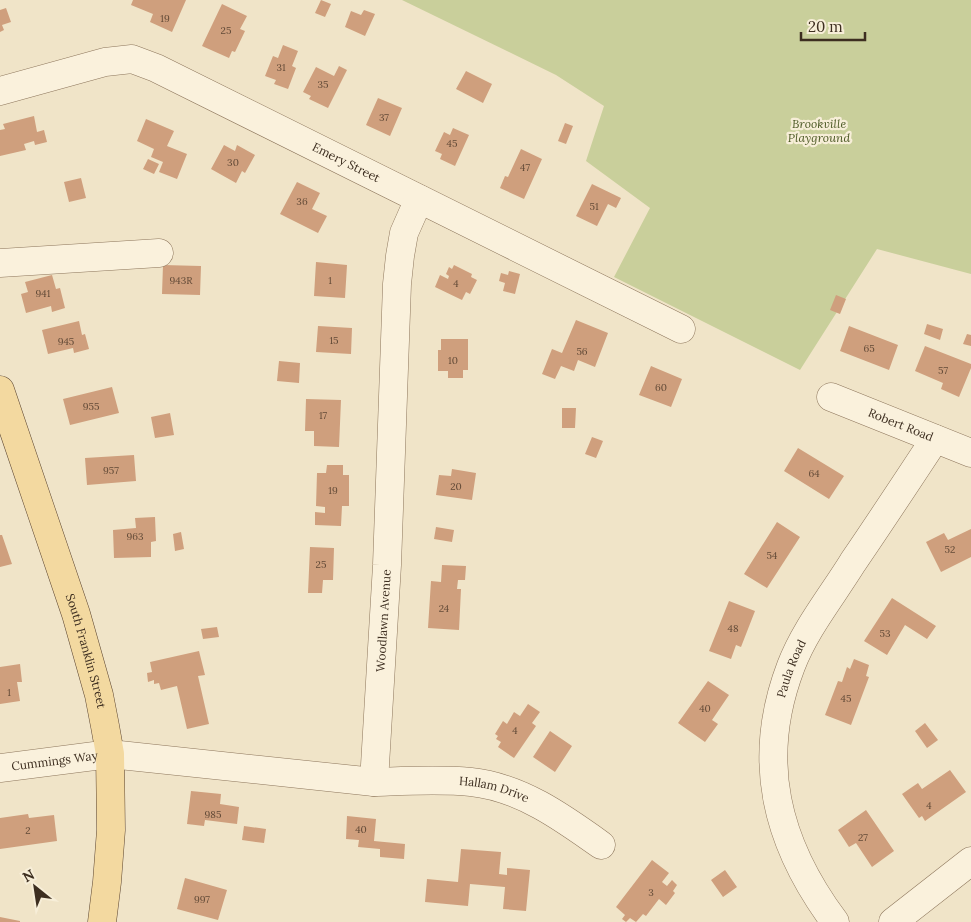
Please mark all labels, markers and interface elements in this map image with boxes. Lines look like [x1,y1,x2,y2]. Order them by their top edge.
scale bar [801,10,865,42]
house number: 19 [160,12,170,25]
text: 20 m [808,17,843,36]
house number: 25 [221,24,231,37]
house number: 31 [276,61,286,74]
house number: 35 [317,78,329,91]
house number: 37 [379,111,389,124]
park label: Brookville Playground [788,116,850,145]
house number: 45 [447,137,457,150]
street label: Emery Street [310,139,383,185]
house number: 30 [227,156,239,169]
house number: 47 [520,161,530,174]
house number: 36 [296,195,308,208]
house number: 51 [589,200,599,213]
house number: 943R [169,274,193,287]
house number: 1 [328,274,332,287]
house number: 4 [453,277,459,290]
house number: 941 [36,287,51,300]
house number: 15 [329,334,339,347]
house number: 945 [58,335,74,348]
house number: 65 [863,342,875,355]
house number: 56 [576,345,588,358]
house number: 10 [448,354,458,367]
house number: 57 [938,364,948,377]
house number: 60 [655,381,667,394]
house number: 955 [83,400,99,413]
street label: Robert Road [866,405,936,444]
house number: 17 [319,409,328,422]
house number: 957 [103,464,119,477]
house number: 64 [808,467,820,480]
house number: 20 [450,480,462,493]
house number: 19 [328,484,338,497]
house number: 963 [126,530,144,543]
house number: 52 [945,543,955,556]
house number: 54 [767,549,778,562]
house number: 25 [316,558,326,571]
street label: Woodlawn Avenue [373,568,394,672]
street label: South Franklin Street [63,592,110,710]
house number: 24 [439,602,450,615]
house number: 48 [727,622,739,635]
house number: 53 [879,627,891,640]
street label: Paula Road [773,637,809,699]
house number: 1 [7,686,11,699]
house number: 45 [841,692,851,705]
house number: 40 [699,702,711,715]
house number: 4 [512,724,518,737]
street label: Cummings Way [10,748,99,773]
street label: Hallam Drive [458,773,532,806]
house number: 4 [926,799,932,812]
house number: 985 [205,808,221,821]
house number: 40 [355,823,367,836]
house number: 2 [25,824,31,837]
house number: 27 [858,831,868,844]
north arrow [10,862,60,912]
text: N [19,865,38,886]
house number: 3 [648,886,654,899]
house number: 997 [194,893,210,906]

